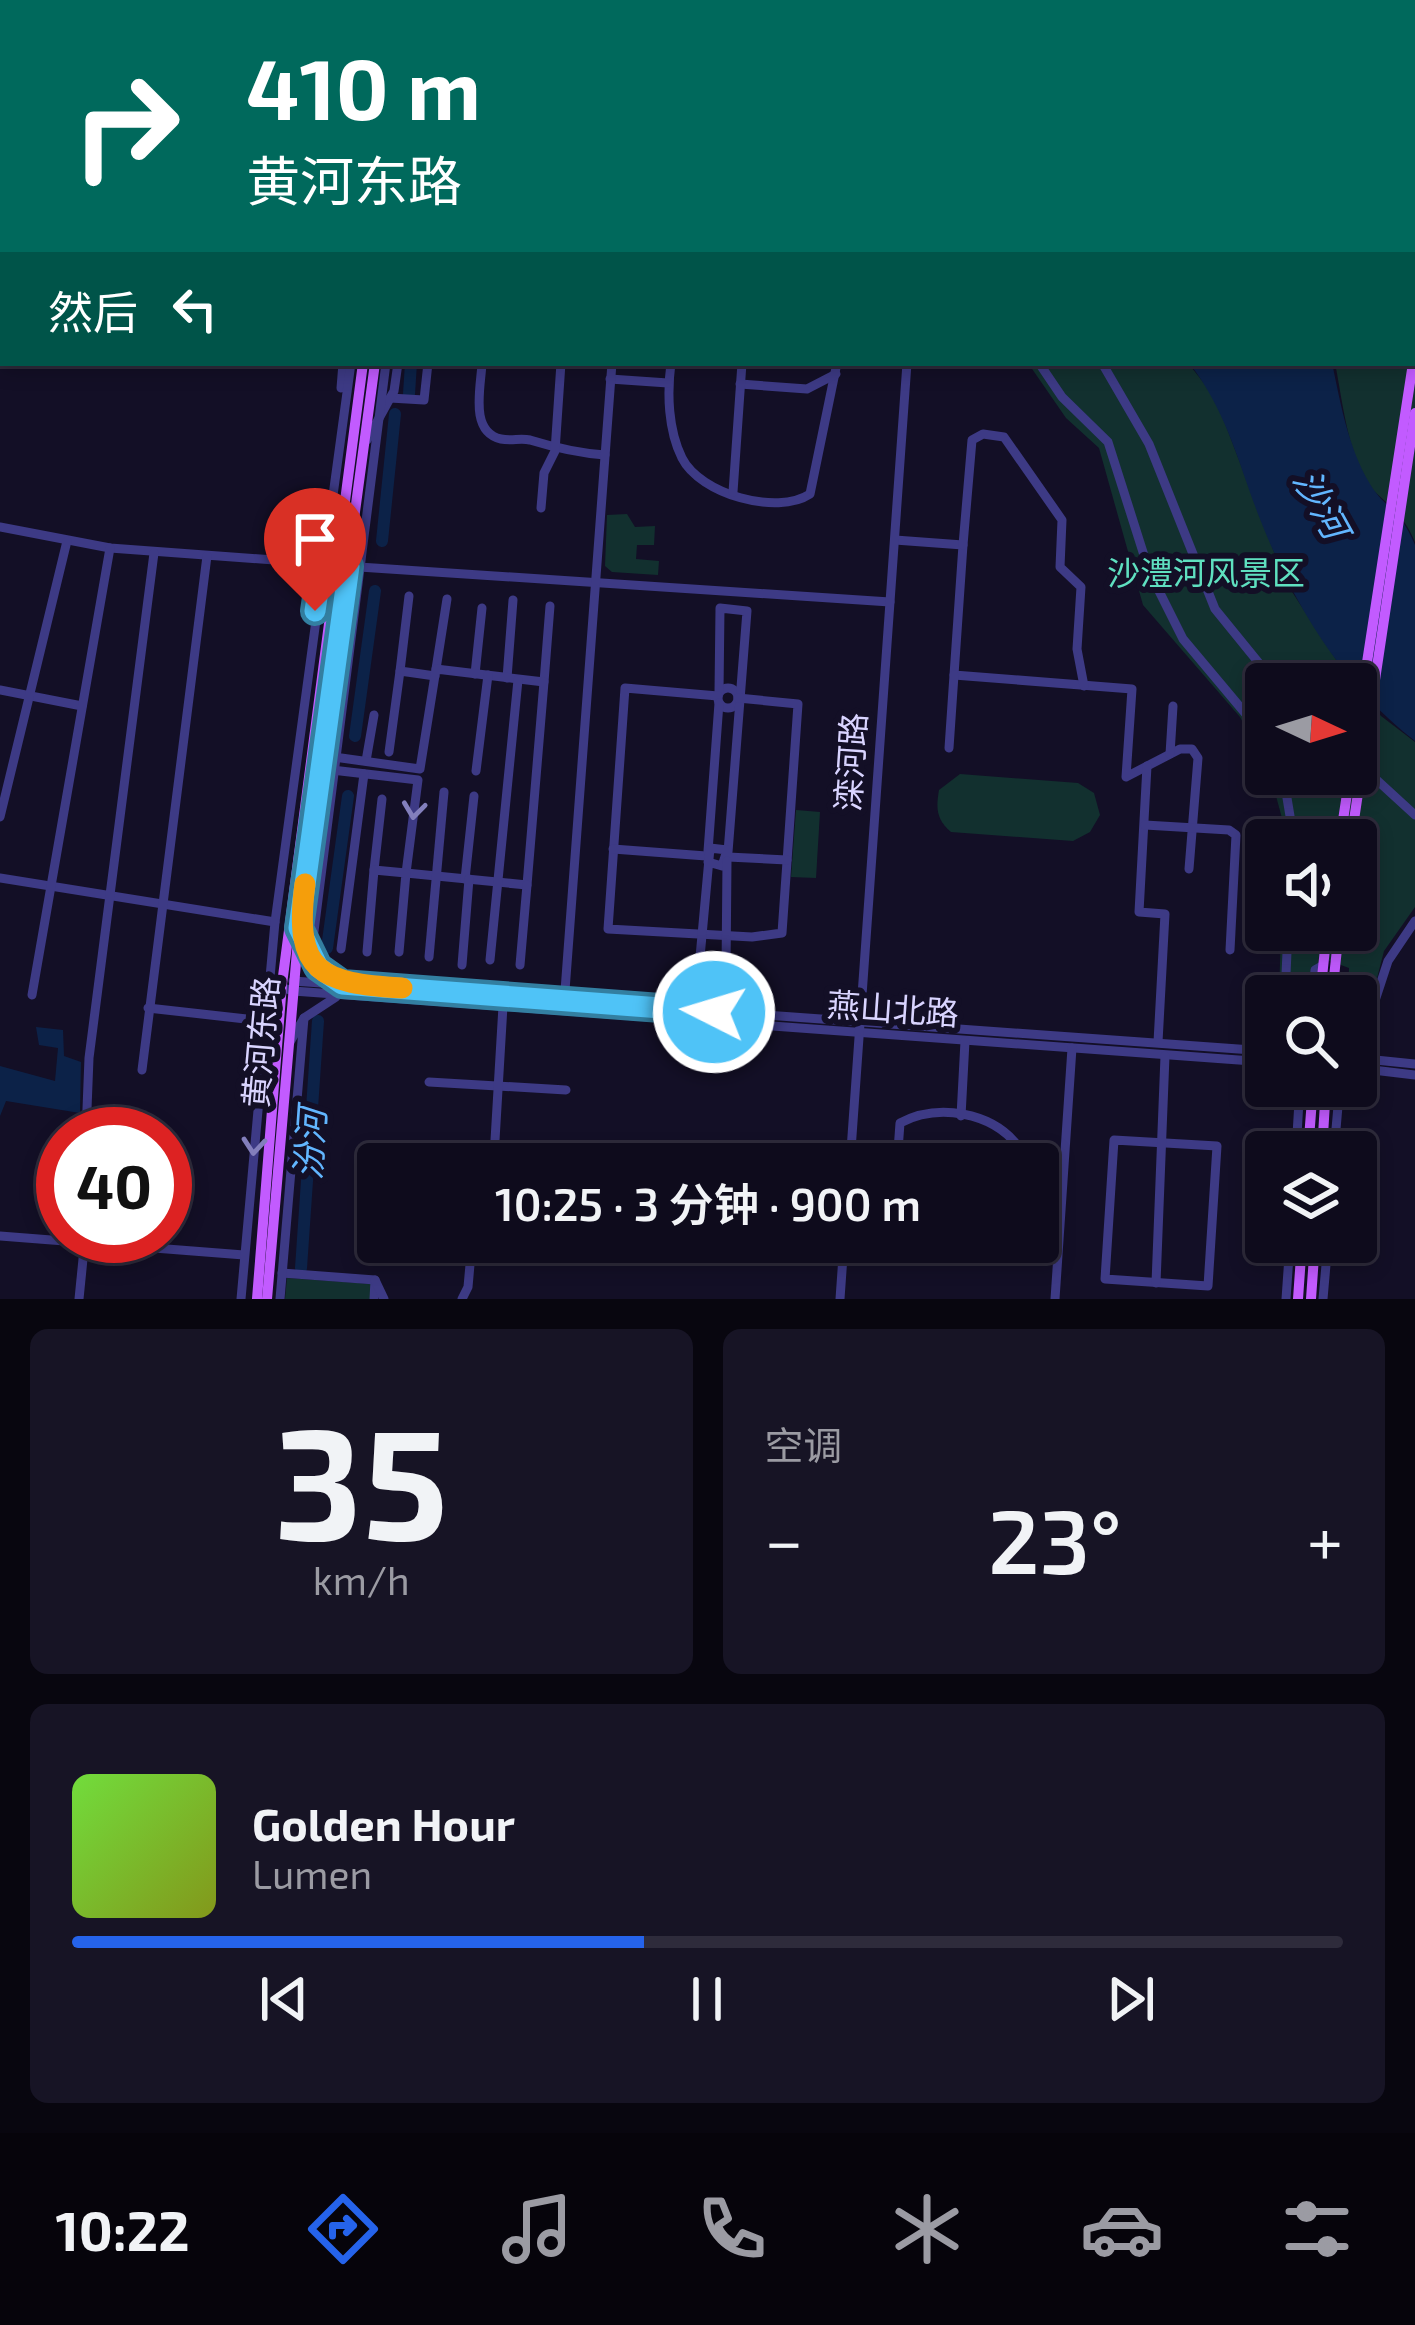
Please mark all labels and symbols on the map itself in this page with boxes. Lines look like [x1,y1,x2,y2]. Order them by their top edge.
water label: 沙河 [1286,461,1361,550]
pin [264,488,366,611]
park label: 沙澧河风景区 [1107,552,1305,592]
north arrow [1245,663,1377,795]
street label: 滦河路 [827,711,873,813]
one-way arrow [402,800,428,820]
position arrow [651,949,777,1075]
street label: 黄河东路 [234,974,286,1109]
street label: 燕山北路 [826,983,960,1033]
water label: 汾河 [285,1101,333,1181]
speed limit sign: 40 [36,1107,192,1263]
one-way arrow [241,1137,267,1156]

